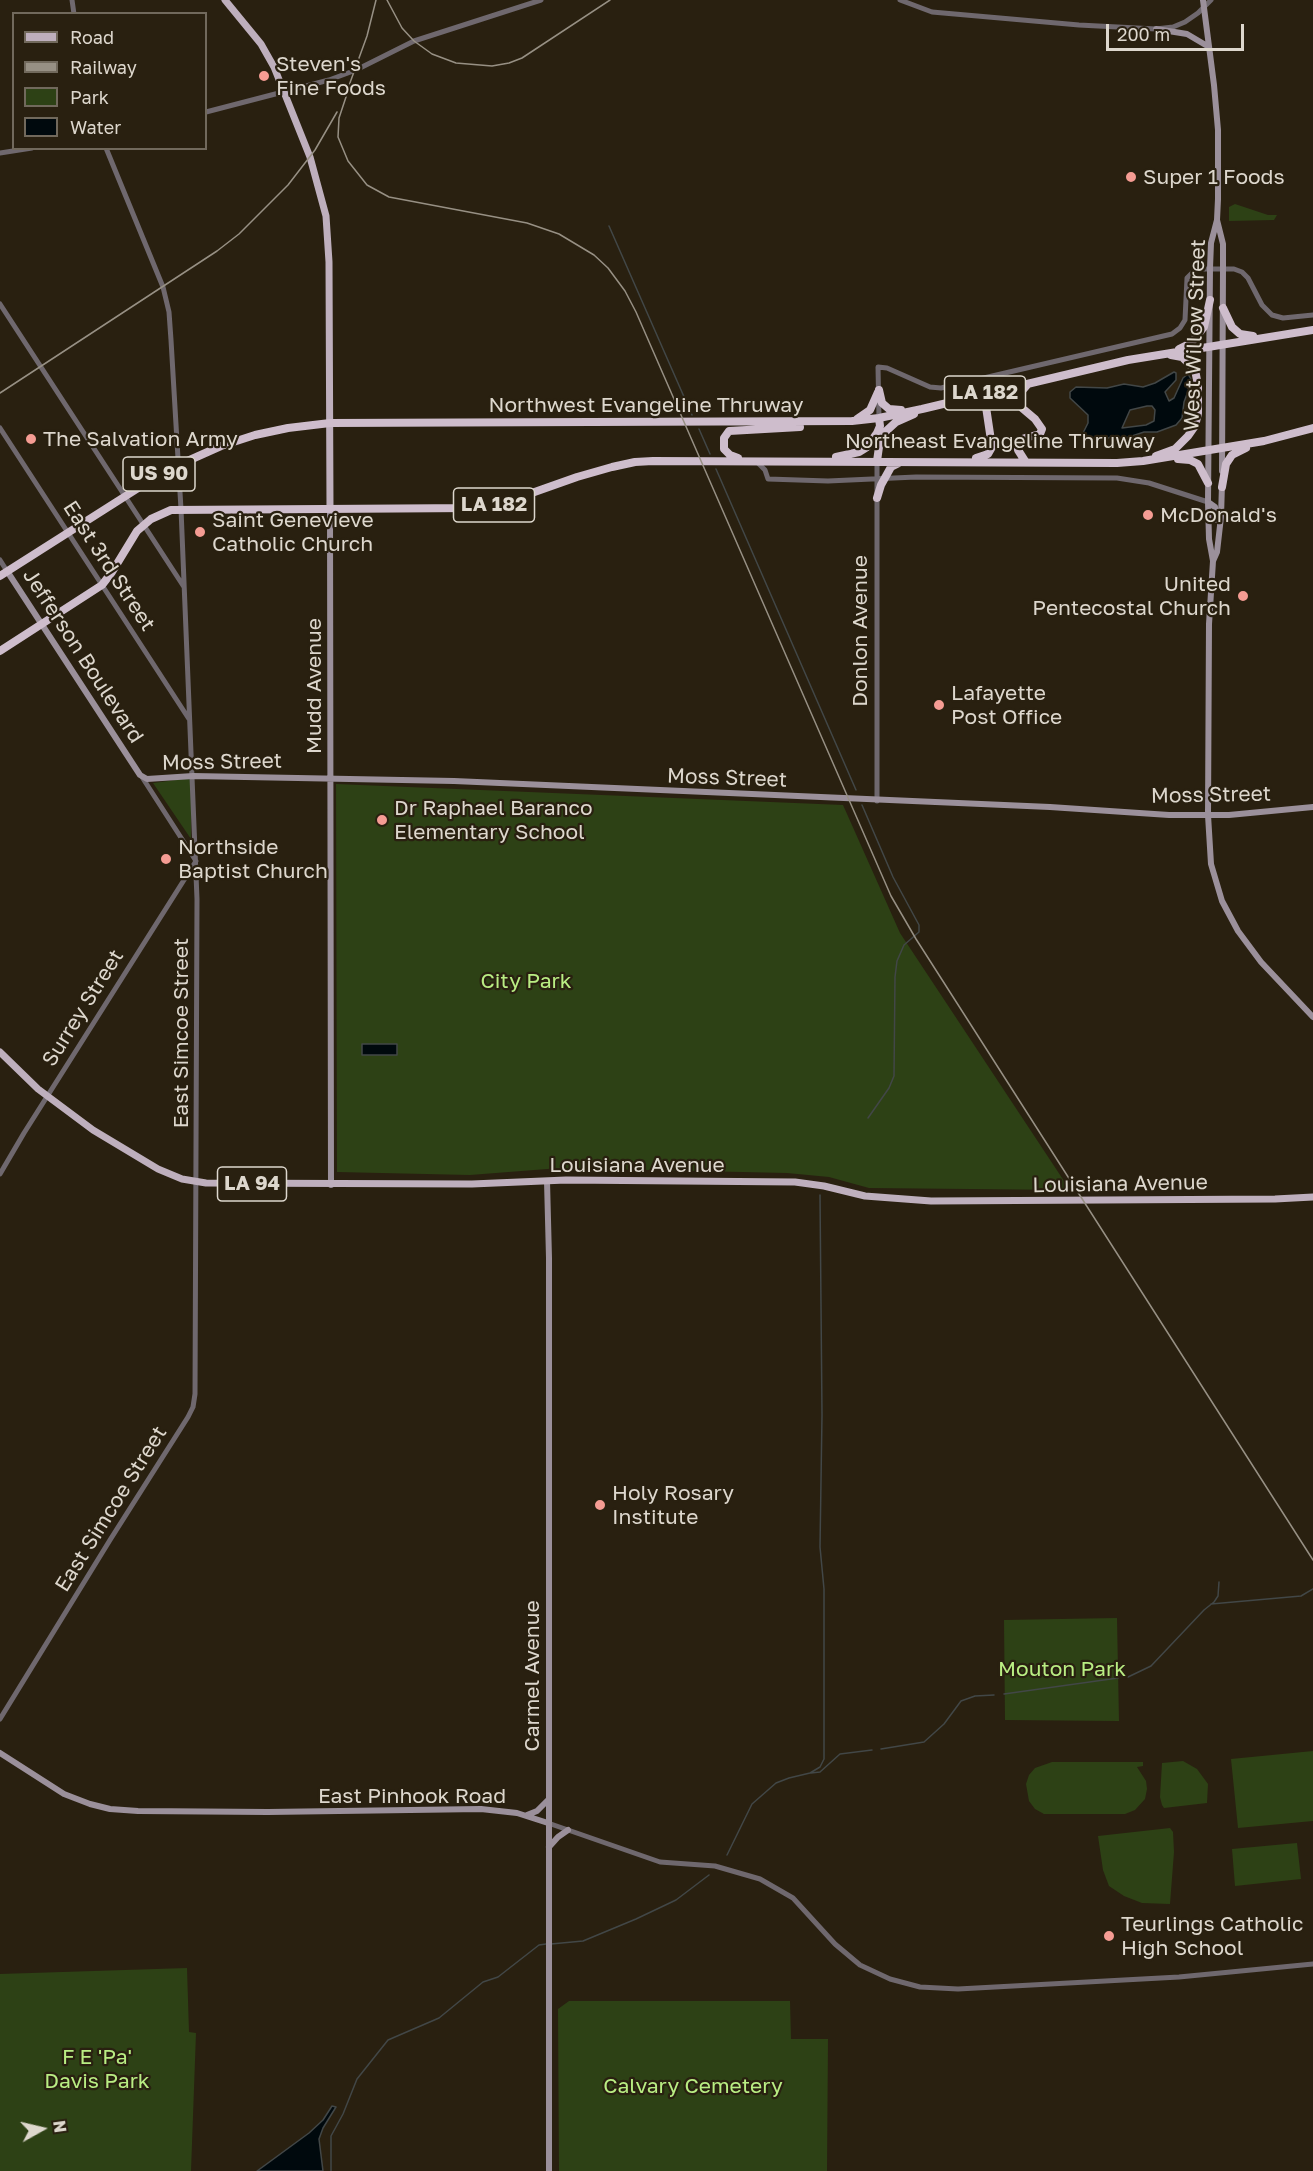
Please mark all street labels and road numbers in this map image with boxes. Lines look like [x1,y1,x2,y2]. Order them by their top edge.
street label: West Willow Street [1179,239,1211,431]
road number: LA 182 [944,376,1026,410]
street label: Northwest Evangeline Thruway [489,392,803,418]
street label: Northeast Evangeline Thruway [845,428,1155,454]
road number: US 90 [123,457,195,491]
road number: LA 182 [454,488,534,522]
street label: East 3rd Street [58,496,160,636]
street label: Donlon Avenue [847,555,873,707]
street label: Jefferson Boulevard [17,564,149,748]
street label: Mudd Avenue [301,618,327,754]
street label: Moss Street [162,748,282,776]
street label: Moss Street [666,763,788,793]
street label: Moss Street [1151,781,1271,809]
street label: East Simcoe Street [168,938,194,1128]
street label: Surrey Street [37,945,129,1071]
street label: Louisiana Avenue [549,1152,725,1178]
road number: LA 94 [218,1167,286,1201]
street label: Louisiana Avenue [1032,1170,1208,1198]
street label: East Simcoe Street [50,1422,172,1596]
street label: Carmel Avenue [519,1600,545,1752]
street label: East Pinhook Road [318,1783,506,1809]

